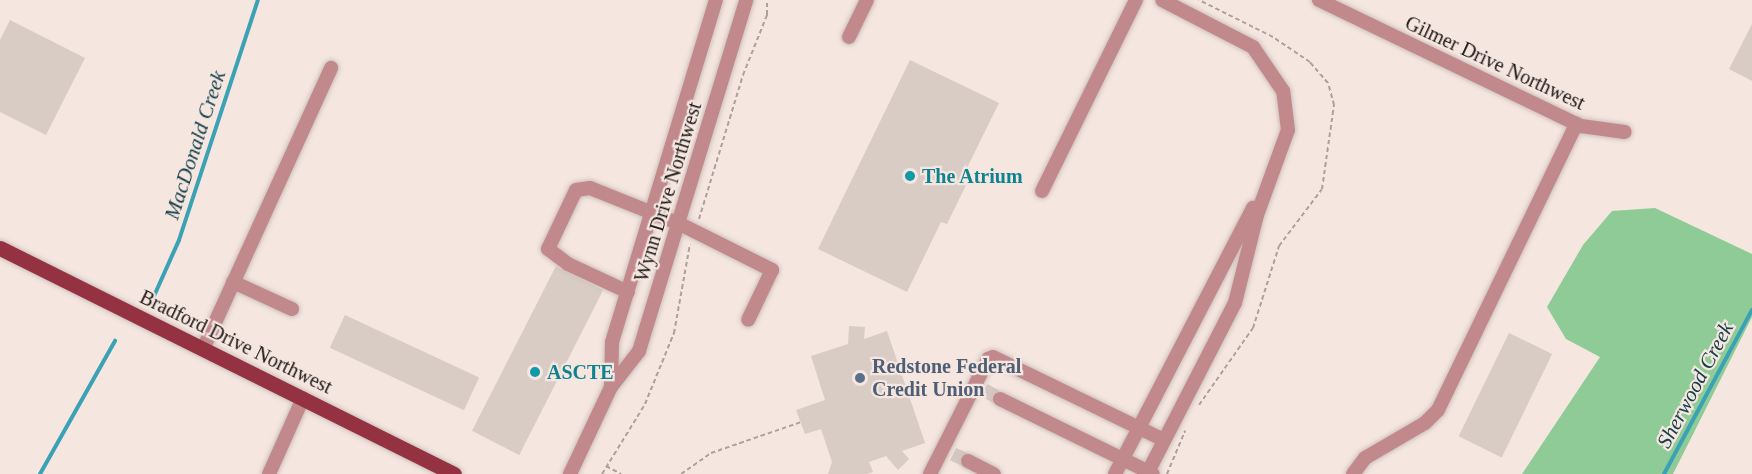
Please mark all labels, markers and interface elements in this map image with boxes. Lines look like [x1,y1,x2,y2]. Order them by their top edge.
street label: Gilmer Drive Northwest [1401,11,1589,115]
water label: MacDonald Creek [159,67,231,223]
street label: Wynn Drive Northwest [629,99,707,285]
place label: The Atrium [922,164,1024,188]
marker: The Atrium [903,169,917,183]
street label: Bradford Drive Northwest [136,285,336,399]
water label: Sherwood Creek [1651,318,1739,452]
place label: Redstone Federal Credit Union [872,354,1021,401]
place label: ASCTE [547,360,614,384]
marker: ASCTE [528,365,542,379]
marker: Redstone Federal Credit Union [853,371,867,385]

